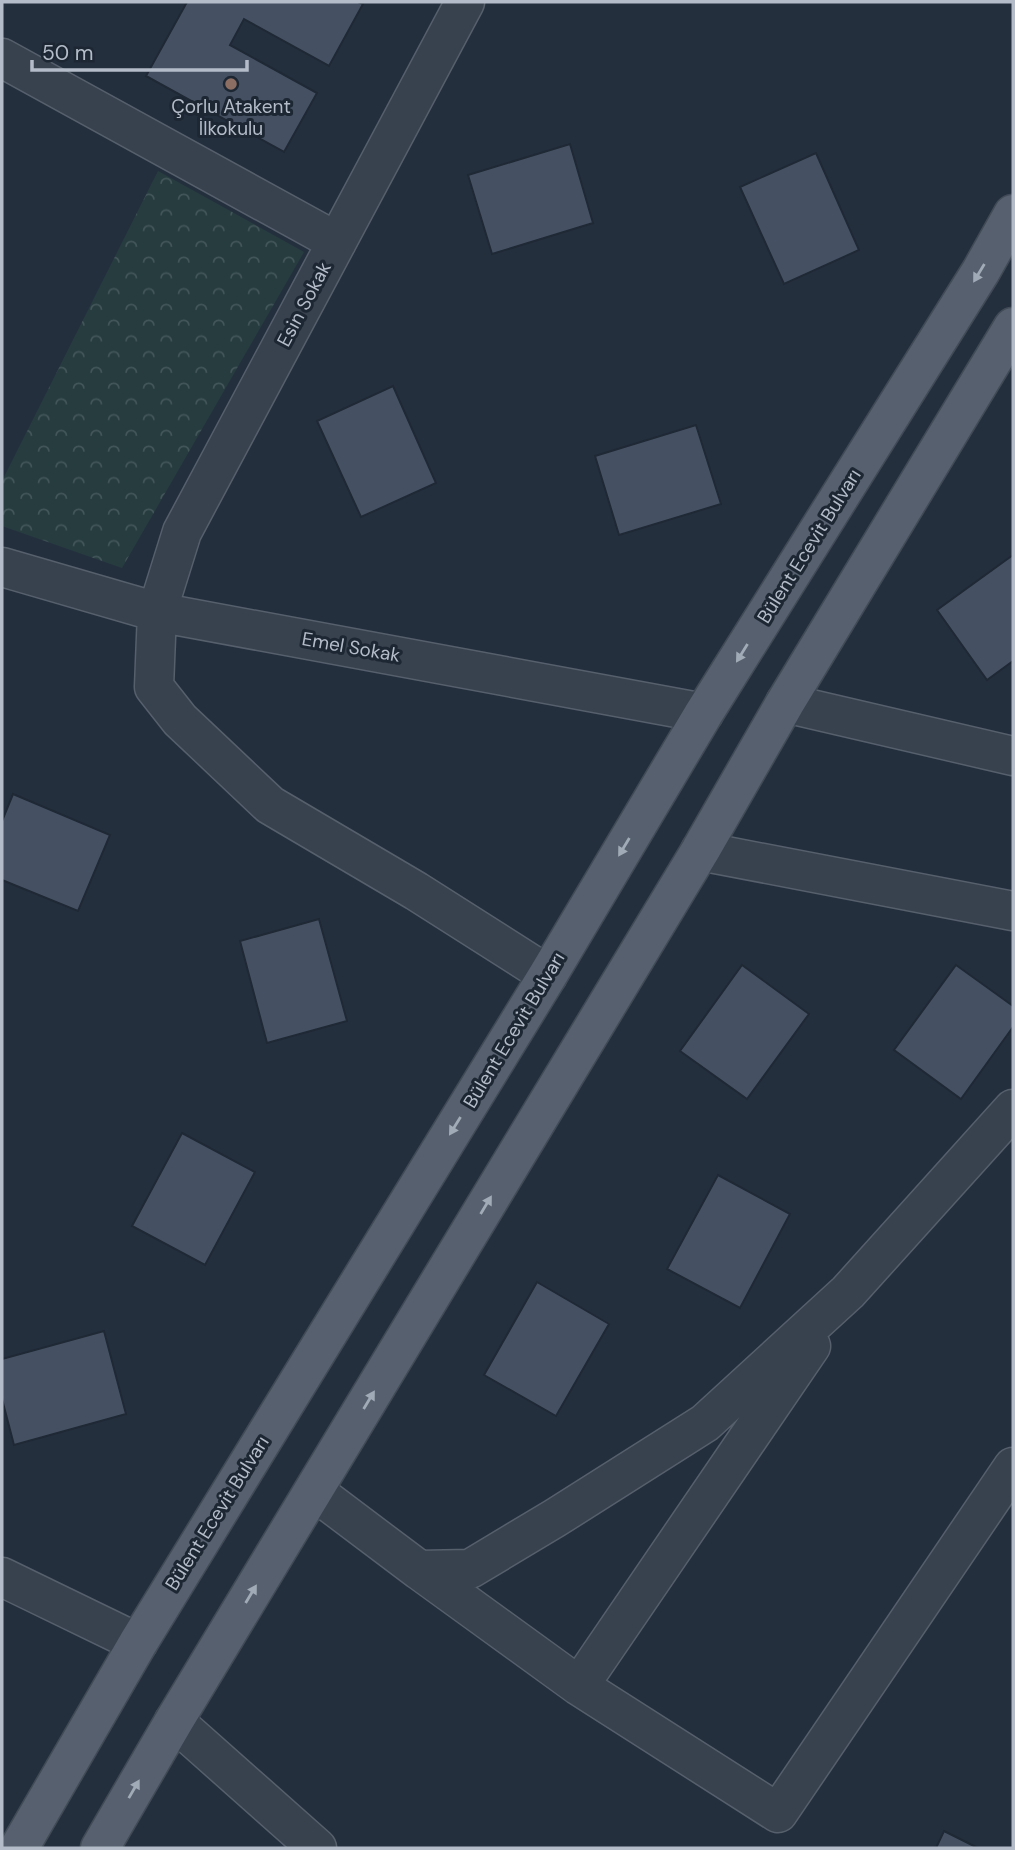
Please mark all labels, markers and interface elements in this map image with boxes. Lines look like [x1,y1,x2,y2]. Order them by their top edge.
scale bar [32,28,247,72]
text: 50 m [42,39,93,67]
marker: Çorlu Atakent İlkokulu [223,76,239,92]
place label: Çorlu Atakent İlkokulu [171,94,291,141]
street label: Esin Sokak [271,257,337,351]
one-way arrow [973,263,985,282]
street label: Bülent Ecevit Bulvarı [751,464,867,628]
street label: Emel Sokak [300,626,403,668]
one-way arrow [735,643,748,663]
one-way arrow [618,838,630,857]
street label: Bülent Ecevit Bulvarı [458,947,570,1113]
one-way arrow [449,1116,461,1135]
one-way arrow [480,1195,493,1214]
one-way arrow [363,1390,375,1409]
street label: Bülent Ecevit Bulvarı [159,1431,275,1595]
one-way arrow [245,1585,257,1604]
one-way arrow [128,1780,140,1799]

